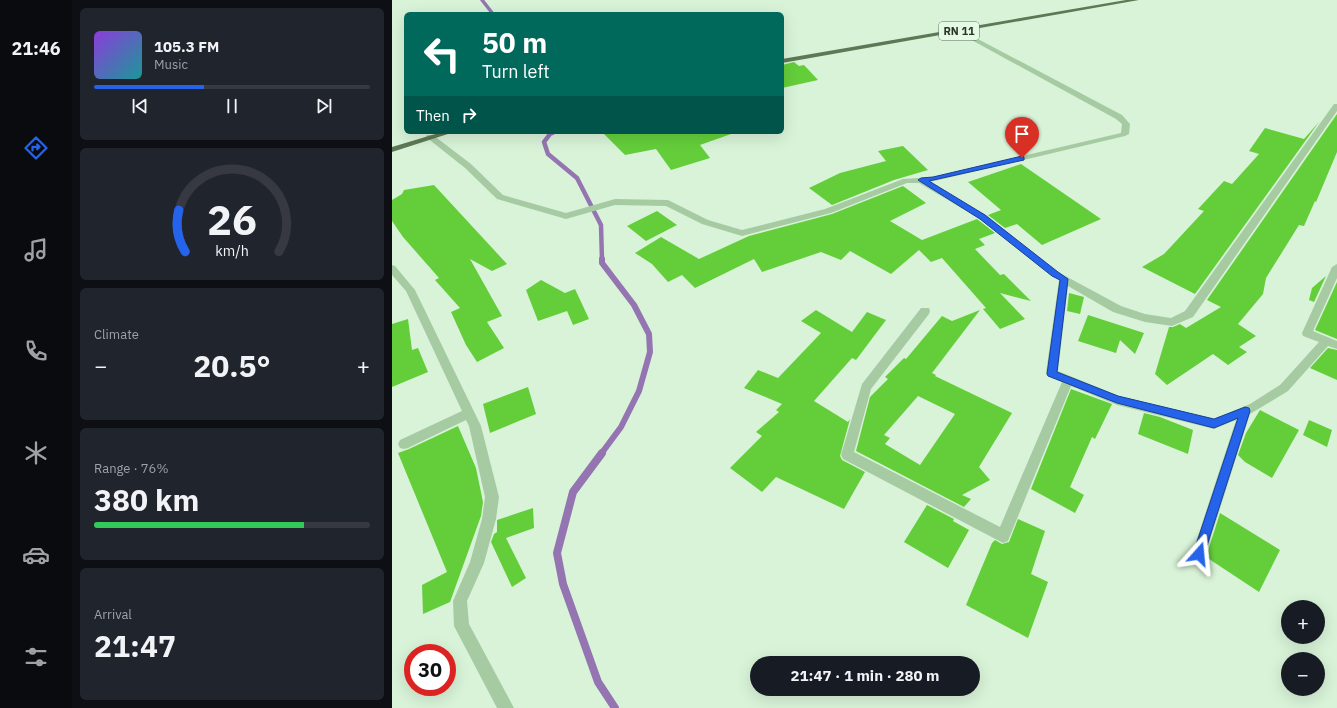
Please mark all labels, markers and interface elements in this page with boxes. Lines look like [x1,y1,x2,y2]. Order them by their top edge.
road number: RN 11 [939,22,979,40]
text: 50 m [482,24,547,61]
icon: left [416,28,468,80]
text: 21:46 [11,37,61,60]
text: 105.3 FM [154,37,219,56]
text: Music [154,56,188,73]
text: Turn left [482,60,550,83]
icon: previous [129,95,151,117]
icon: pause [221,95,243,117]
icon: next [313,95,335,117]
icon: right [458,104,480,126]
text: Then [416,106,450,125]
pin [1005,117,1039,158]
icon: arrive [1011,123,1033,145]
icon: directions [22,134,50,162]
text: 26 [207,192,257,246]
icon: music [22,236,50,264]
text: km/h [215,241,249,260]
text: Climate [94,326,139,343]
icon: phone [22,337,50,365]
text: 20.5° [193,346,271,385]
text: − [94,351,107,380]
text: + [357,351,370,380]
icon: climate [22,439,50,467]
text: Range · 76% [94,460,168,477]
text: 380 km [94,480,199,519]
position arrow [1178,533,1220,575]
icon: car [22,541,50,569]
map controls [1281,600,1325,696]
button: + [1281,600,1325,644]
text: Arrival [94,606,132,623]
text: 21:47 [94,626,176,665]
icon: filters [22,643,50,671]
speed limit sign: 30 [404,644,456,696]
button: − [1281,652,1325,696]
text: 21:47 · 1 min · 280 m [791,666,939,685]

